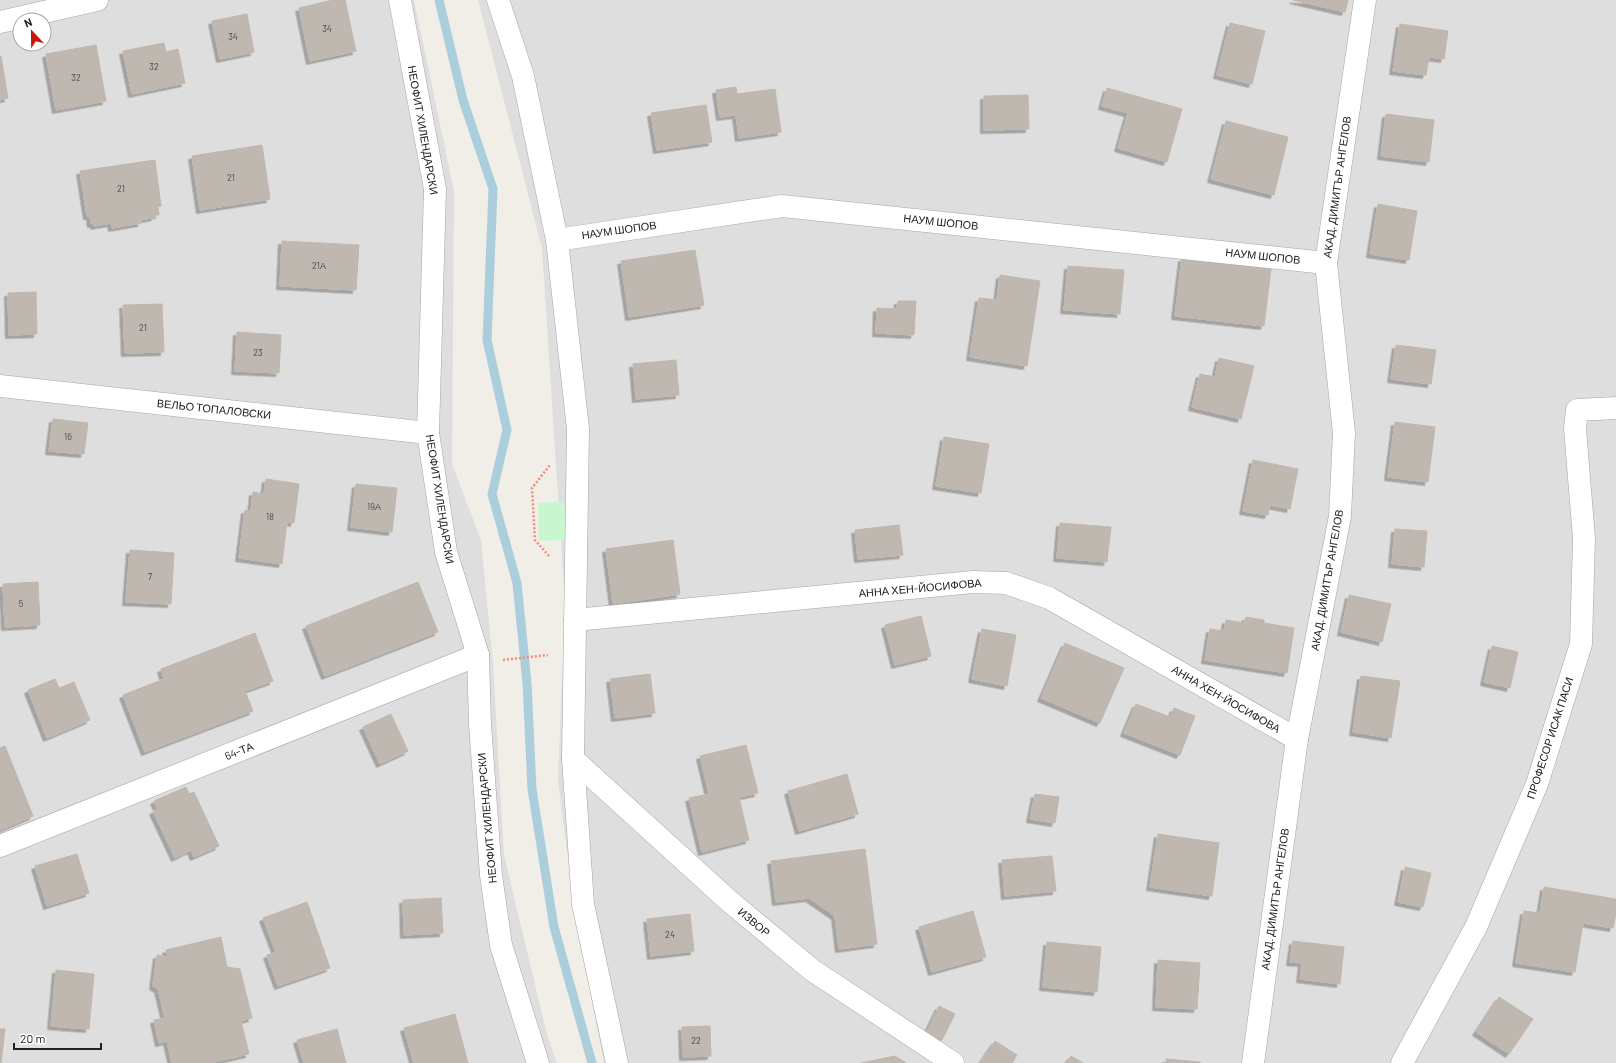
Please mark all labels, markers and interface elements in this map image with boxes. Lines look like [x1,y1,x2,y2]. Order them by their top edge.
north arrow [12,12,52,52]
text: N [22,15,34,30]
house number: 34 [322,23,332,34]
house number: 34 [228,31,238,42]
house number: 32 [149,61,159,72]
street label: НЕОФИТ ХИЛЕНДАРСКИ [406,64,441,196]
house number: 32 [71,72,81,83]
street label: АКАД. ДИМИТЪР АНГЕЛОВ [1320,115,1353,259]
house number: 21 [227,172,235,183]
house number: 21 [117,183,125,194]
street label: НАУМ ШОПОВ [903,211,979,232]
street label: НАУМ ШОПОВ [581,218,657,241]
street label: НАУМ ШОПОВ [1225,245,1301,266]
house number: 21А [312,260,326,271]
house number: 21 [139,322,147,333]
house number: 23 [253,347,263,358]
street label: ВЕЛЬО ТОПАЛОВСКИ [156,396,272,421]
house number: 16 [64,431,72,442]
street label: НЕОФИТ ХИЛЕНДАРСКИ [424,433,457,565]
house number: 19А [367,501,381,512]
street label: АКАД. ДИМИТЪР АНГЕЛОВ [1308,508,1345,652]
house number: 18 [266,511,274,522]
house number: 7 [148,571,153,582]
street label: АННА ХЕН-ЙОСИФОВА [858,576,983,599]
house number: 5 [19,598,24,609]
street label: АННА ХЕН-ЙОСИФОВА [1170,662,1283,735]
street label: ПРОФЕСОР ИСАК ПАСИ [1524,675,1575,800]
street label: 64-ТА [223,739,256,762]
street label: НЕОФИТ ХИЛЕНДАРСКИ [474,752,499,884]
street label: АКАД. ДИМИТЪР АНГЕЛОВ [1258,827,1291,971]
street label: ИЗВОР [736,905,773,939]
house number: 24 [665,929,675,940]
scale bar [14,1025,101,1051]
text: 20 m [20,1031,46,1045]
house number: 22 [691,1035,701,1046]

